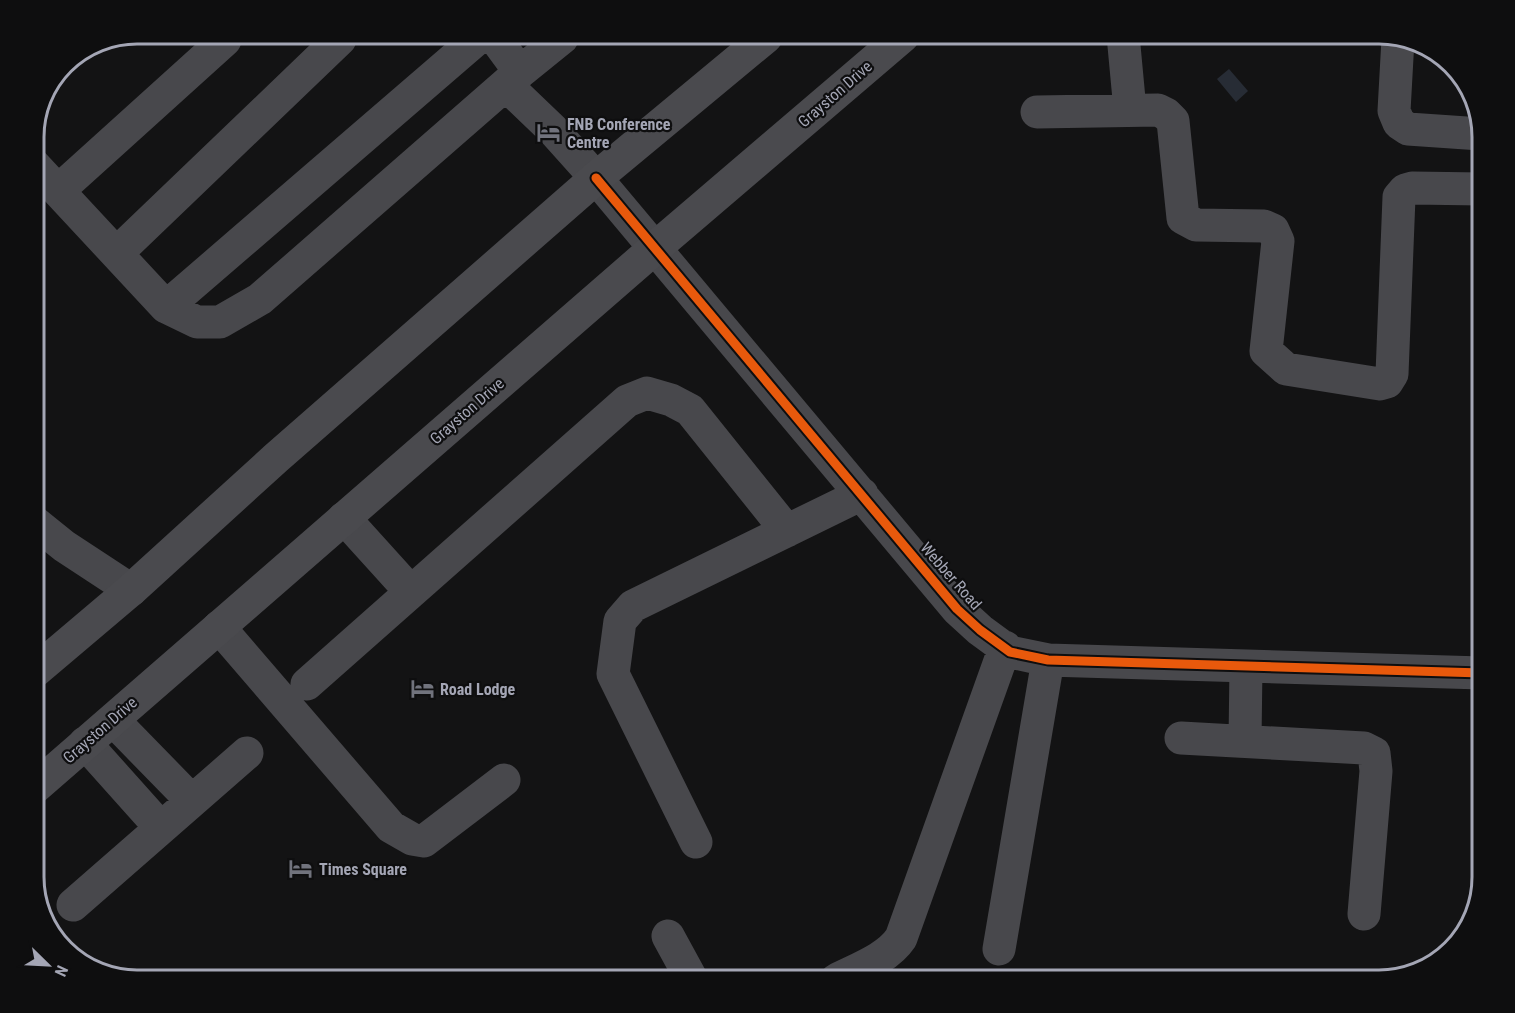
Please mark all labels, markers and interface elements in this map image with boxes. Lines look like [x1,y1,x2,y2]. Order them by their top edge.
street label: Grayston Drive [794,57,876,131]
place label: FNB Conference Centre [567,115,671,152]
hotel icon: FNB Conference Centre [536,120,562,146]
street label: Grayston Drive [426,374,508,448]
street label: Webber Road [916,538,986,614]
hotel icon: Road Lodge [409,676,435,702]
place label: Road Lodge [440,680,516,699]
street label: Grayston Drive [59,693,141,767]
hotel icon: Times Square [288,856,314,882]
place label: Times Square [319,860,407,879]
north arrow [18,935,78,995]
text: N [51,963,72,979]

